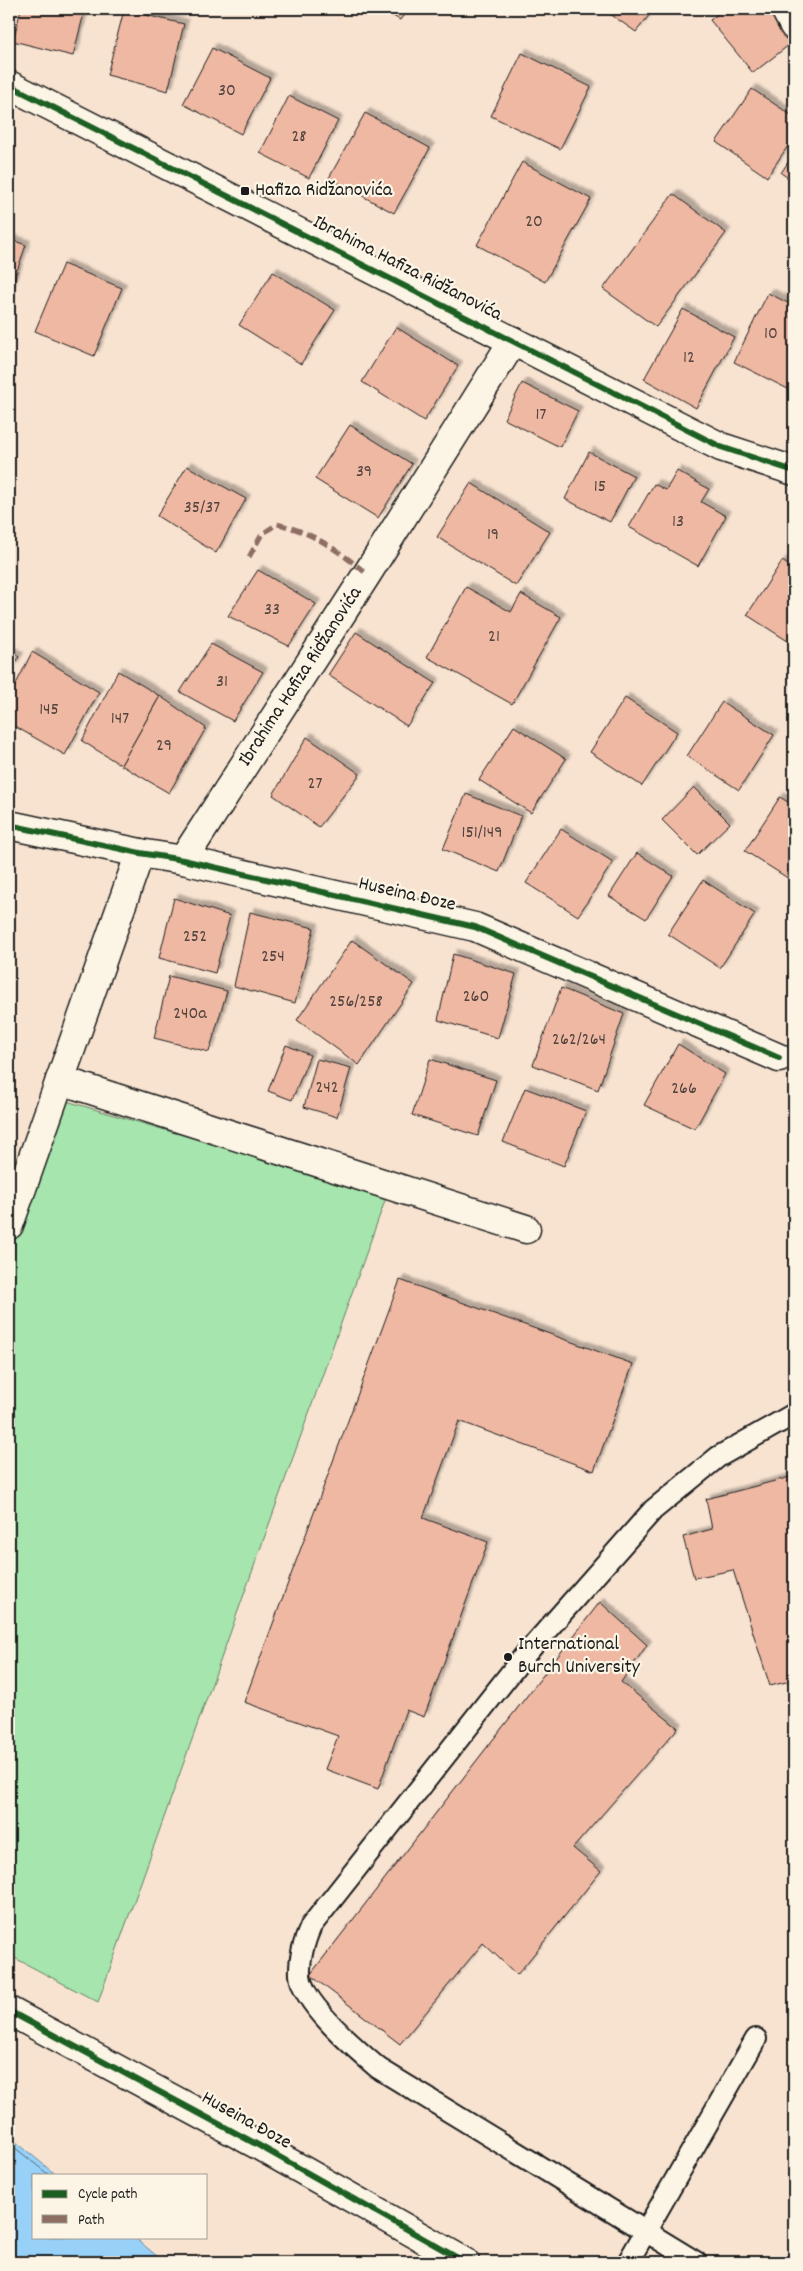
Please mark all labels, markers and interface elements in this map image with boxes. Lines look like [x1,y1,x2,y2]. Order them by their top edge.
house number: 30 [218,79,236,104]
house number: 28 [291,125,307,150]
place label: Hafiza Ridžanovića [255,177,393,205]
marker: Hafiza Ridžanovića [239,185,251,197]
street label: Ibrahima Hafiza Ridžanovića [307,209,507,329]
house number: 20 [525,210,543,235]
house number: 10 [764,322,778,347]
house number: 12 [683,346,695,371]
house number: 17 [536,403,547,428]
house number: 39 [356,460,372,485]
house number: 15 [594,475,606,500]
house number: 35/37 [184,496,220,521]
house number: 13 [672,510,684,535]
house number: 19 [487,523,499,548]
street label: Ibrahima Hafiza Ridžanovića [232,581,370,772]
house number: 33 [264,598,280,623]
house number: 21 [488,625,500,650]
house number: 31 [216,670,228,695]
house number: 145 [39,698,59,723]
house number: 147 [111,707,129,732]
house number: 29 [156,734,172,759]
house number: 27 [308,772,322,797]
house number: 151/149 [461,821,503,846]
street label: Huseina Đoze [356,870,459,920]
house number: 252 [183,925,207,950]
house number: 254 [261,945,285,970]
house number: 260 [463,985,489,1010]
house number: 256/258 [329,990,383,1015]
house number: 240a [173,1002,207,1027]
house number: 262/264 [552,1028,606,1053]
house number: 242 [315,1076,339,1101]
house number: 266 [671,1077,697,1102]
place label: International Burch University [518,1631,641,1682]
marker: International Burch University [502,1651,514,1663]
street label: Huseina Đoze [196,2085,296,2157]
legend [32,2174,208,2238]
text: Cycle path [78,2184,138,2206]
text: Path [78,2210,104,2232]

